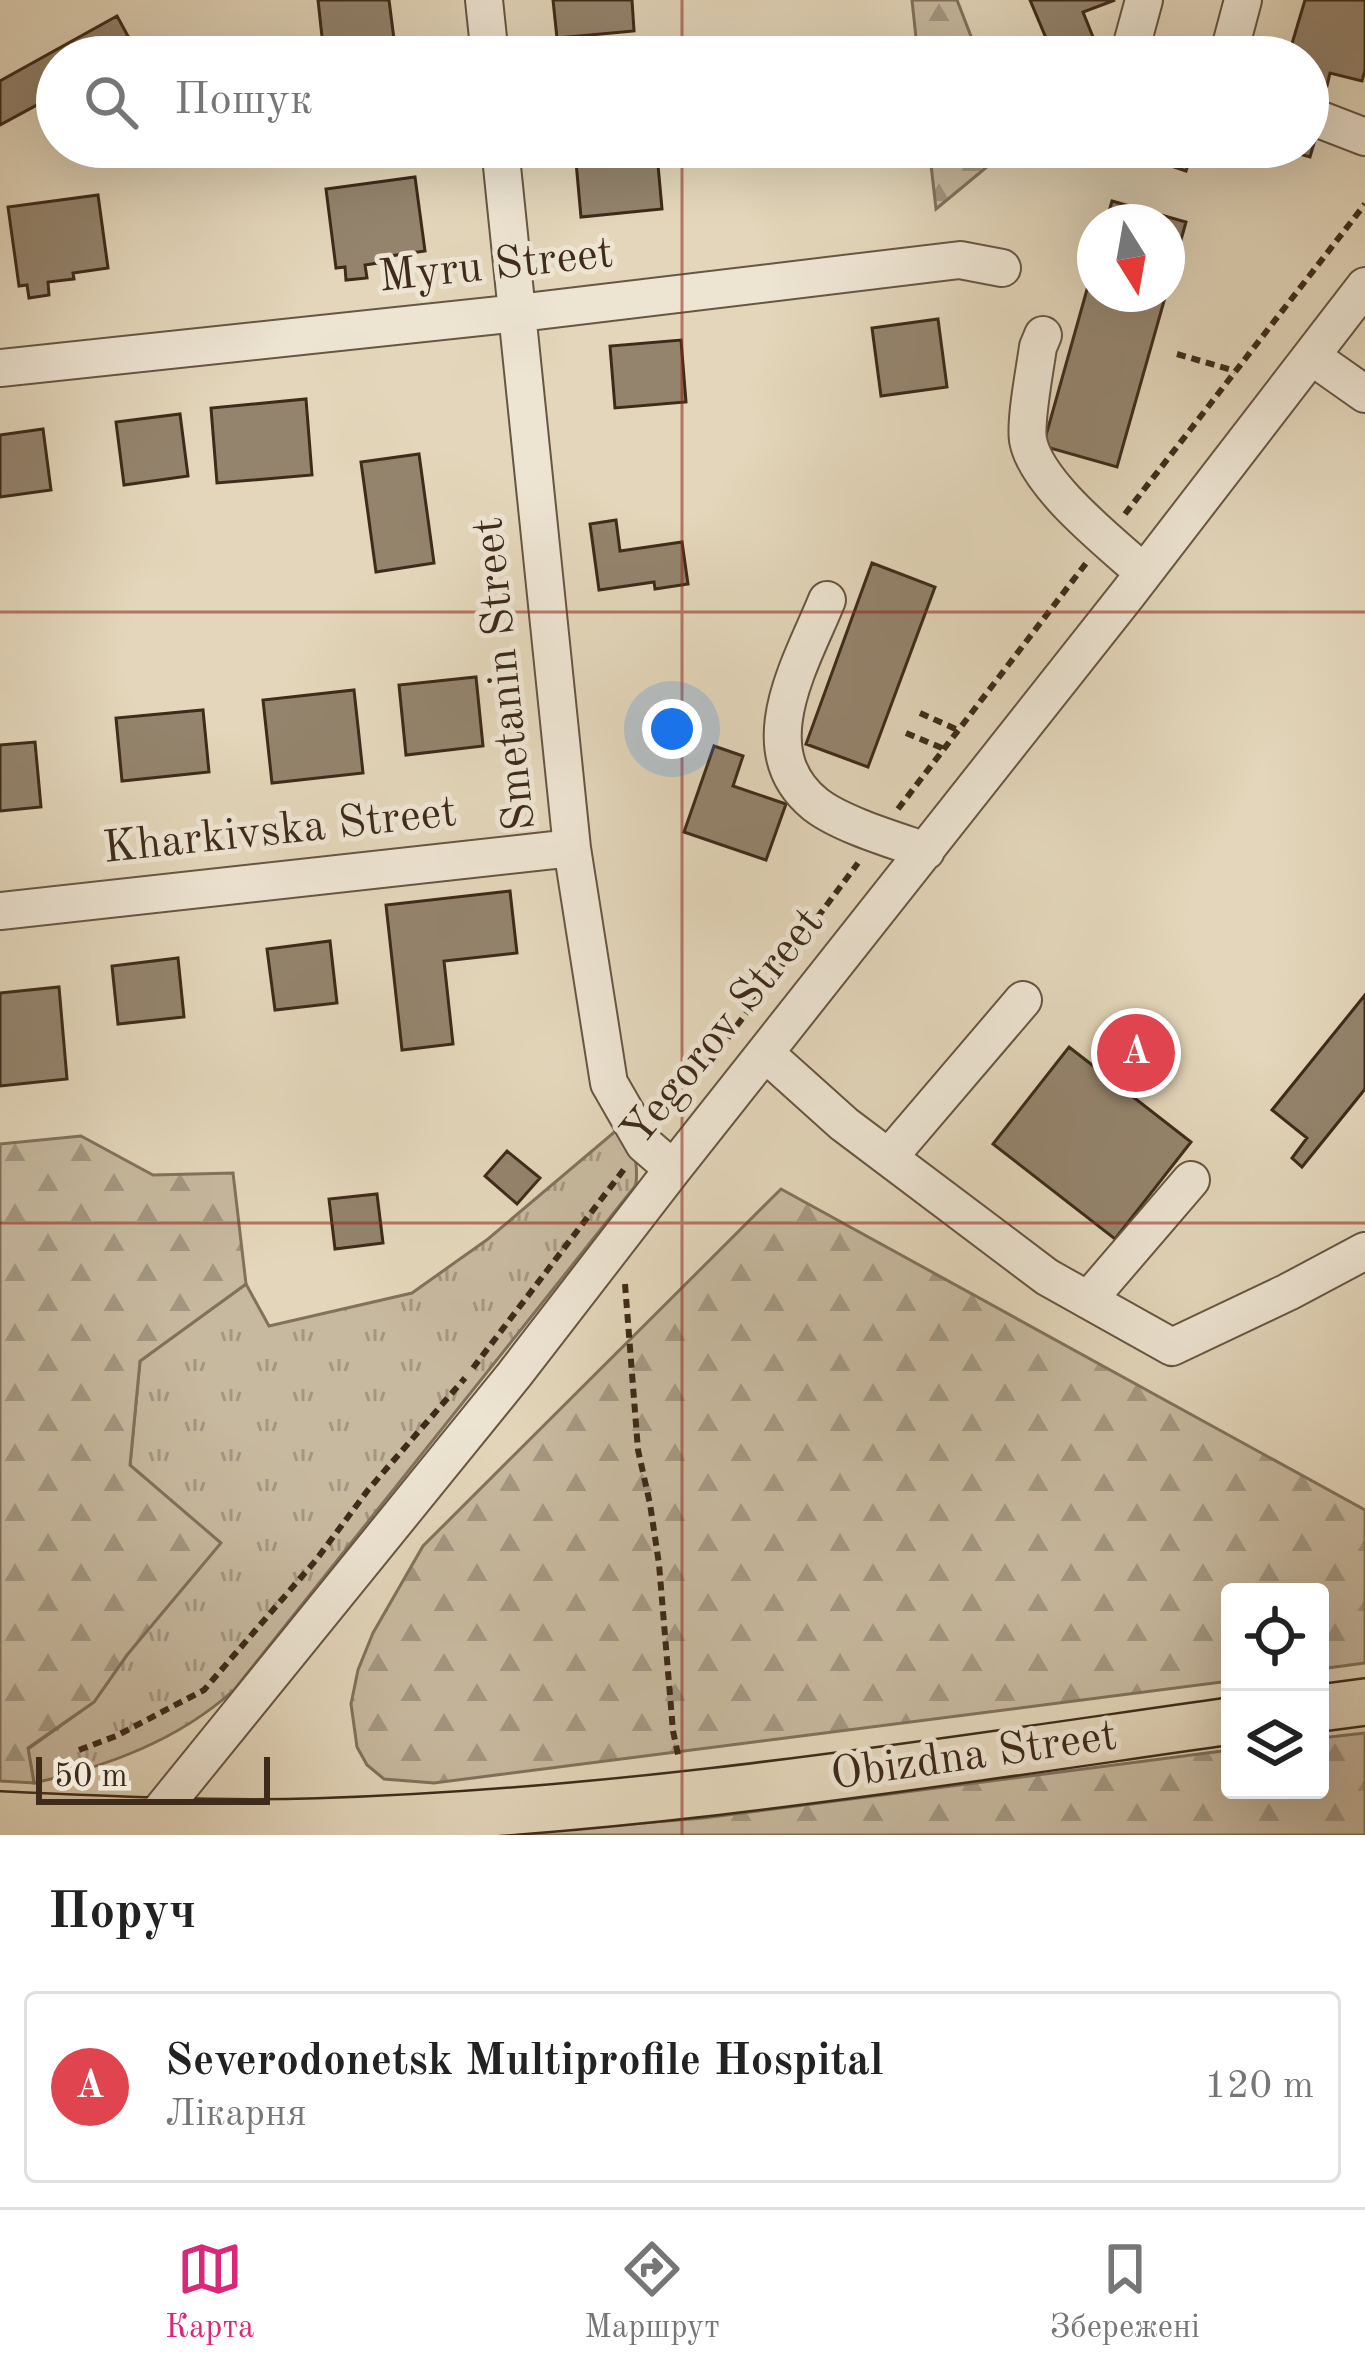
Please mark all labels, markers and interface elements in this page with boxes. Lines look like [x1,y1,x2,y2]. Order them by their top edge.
search box [36,36,1329,168]
icon: search [78,69,144,135]
text: Пошук [174,79,313,124]
north arrow [1077,204,1185,312]
street label: Myru Street [376,232,616,302]
street label: Smetanin Street [467,515,545,833]
your location [642,699,702,759]
street label: Kharkivska Street [101,791,459,873]
street label: Yegorov Street [615,901,833,1155]
pin: A [1097,1008,1175,1098]
map controls [1221,1583,1329,1799]
button: locate [1221,1583,1329,1691]
button: layers [1221,1691,1329,1799]
street label: Obizdna Street [828,1715,1120,1799]
scale bar [36,1751,270,1804]
text: 50 m [54,1761,128,1794]
text: Поруч [48,1888,196,1939]
text: Severodonetsk Multiprofile Hospital [165,2040,884,2085]
text: A [75,2067,105,2106]
text: 120 m [1204,2067,1314,2106]
text: Лікарня [165,2095,307,2134]
tab: Карта [165,2236,254,2349]
tab: Маршрут [584,2236,720,2349]
tab: Збережені [1050,2236,1200,2349]

